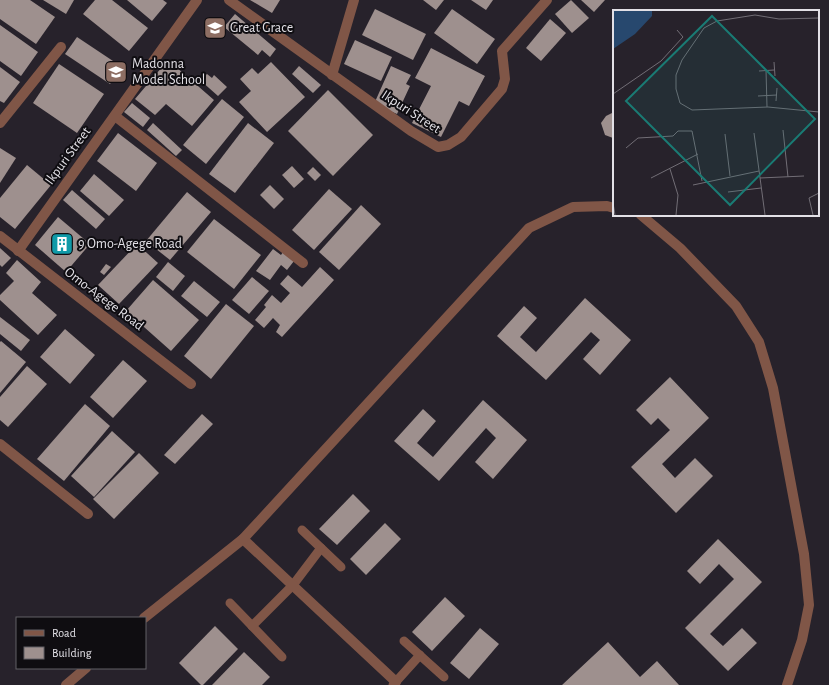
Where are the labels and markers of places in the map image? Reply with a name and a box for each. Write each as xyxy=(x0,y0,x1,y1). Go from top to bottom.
school or university icon: Great Grace xyxy=(202,15,228,41)
place label: Great Grace xyxy=(230,21,293,35)
place label: Madonna Model School xyxy=(132,57,205,87)
school or university icon: Madonna Model School xyxy=(103,59,129,85)
building icon: 9 Omo-Agege Road xyxy=(49,231,75,257)
place label: 9 Omo-Agege Road xyxy=(78,237,182,251)

